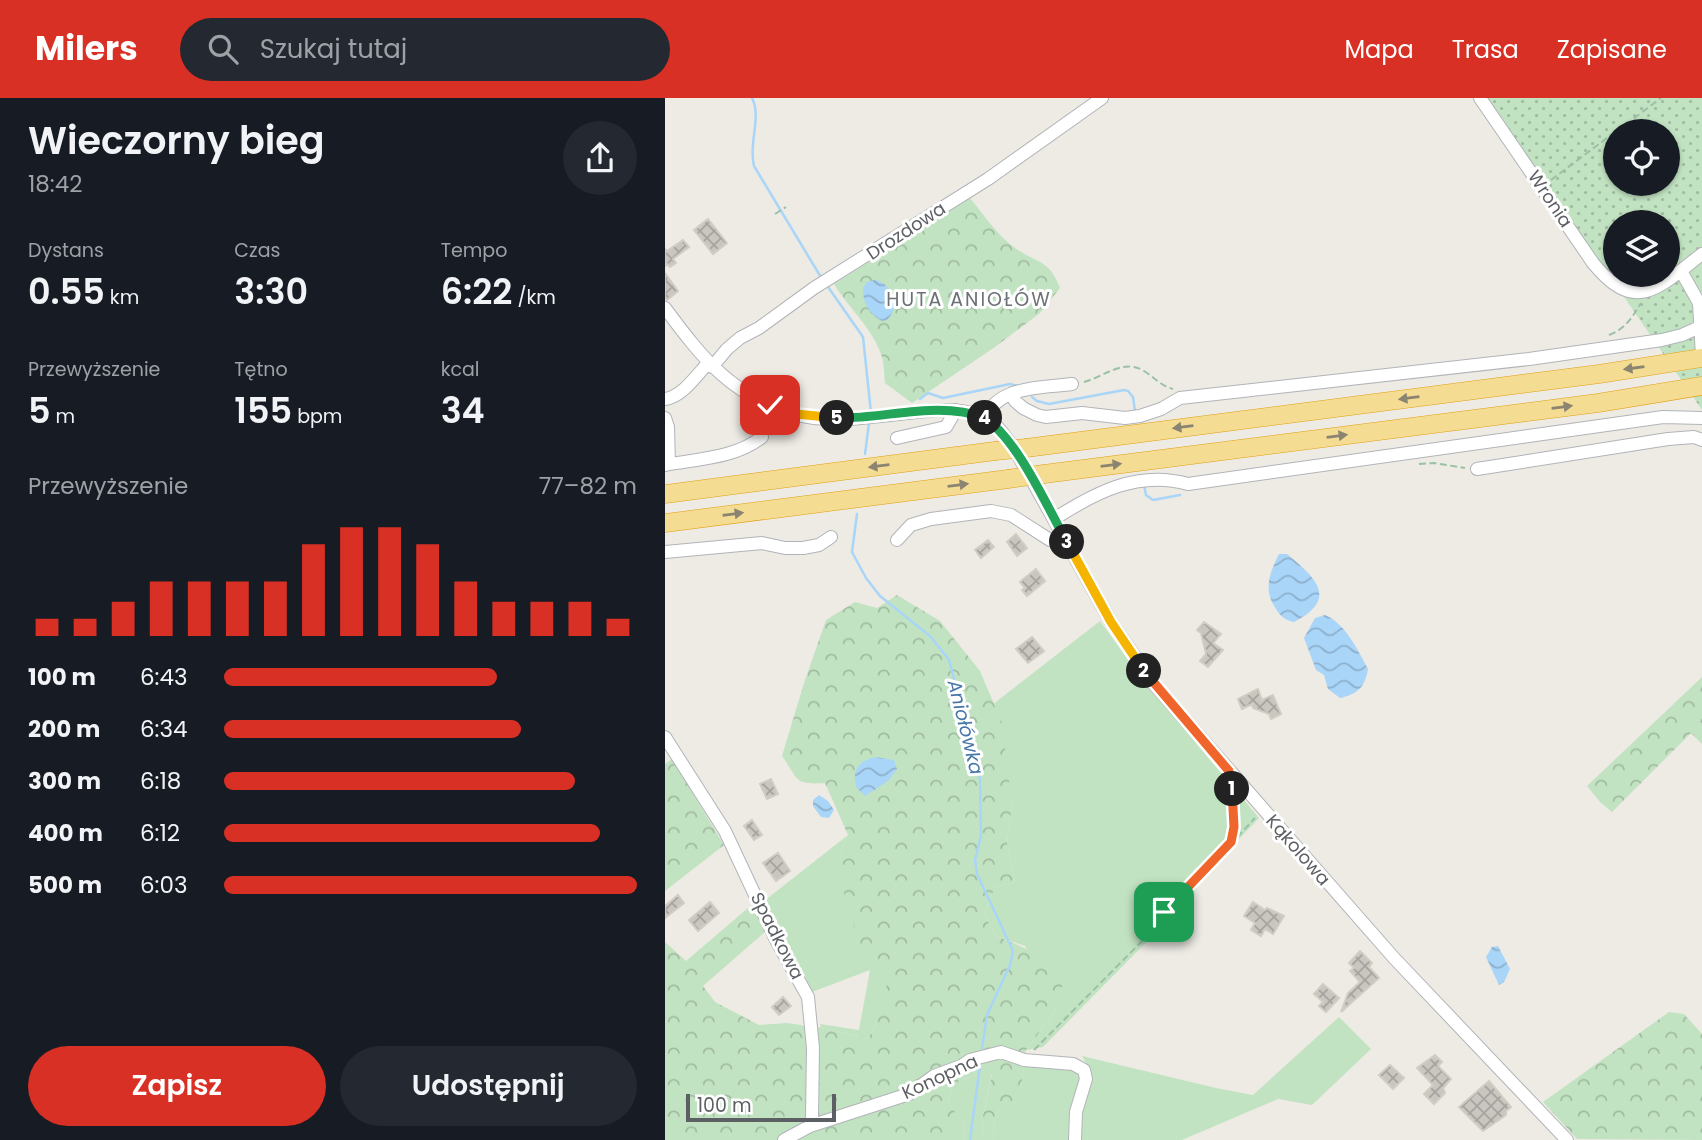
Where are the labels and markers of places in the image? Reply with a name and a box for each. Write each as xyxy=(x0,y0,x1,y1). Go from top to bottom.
pin xyxy=(740,375,800,435)
pin: 5 xyxy=(819,400,855,436)
pin: 4 xyxy=(967,400,1003,436)
pin: 3 xyxy=(1049,524,1085,560)
pin: 2 xyxy=(1127,654,1161,688)
pin: 1 xyxy=(1215,772,1249,806)
pin xyxy=(1134,882,1194,942)

